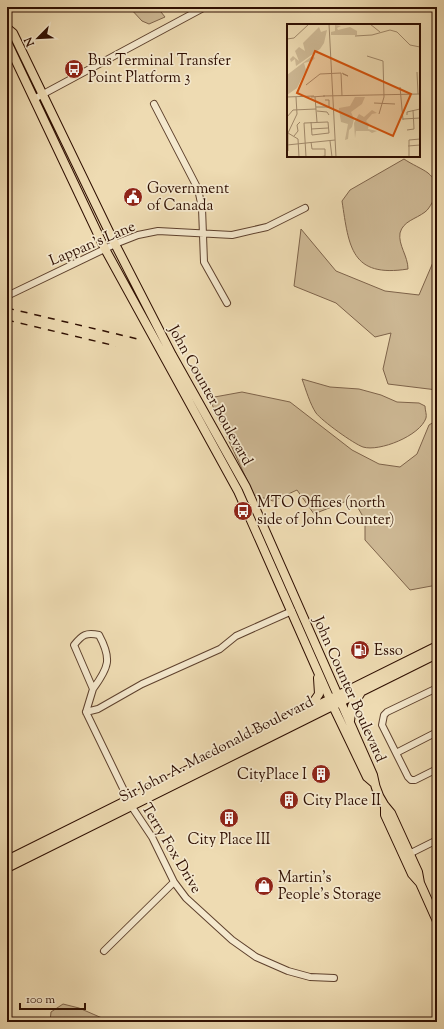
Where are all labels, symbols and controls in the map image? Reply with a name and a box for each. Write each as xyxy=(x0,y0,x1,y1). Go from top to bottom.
north arrow xyxy=(18,18,58,58)
inset map xyxy=(287,24,420,157)
text: N xyxy=(21,34,39,50)
place label: Bus Terminal Transfer Point Platform 3 xyxy=(88,51,231,89)
bus stop icon: Bus Terminal Transfer Point Platform 3 xyxy=(63,58,85,80)
place label: Government of Canada xyxy=(147,179,229,217)
public building icon: Government of Canada xyxy=(122,186,144,208)
street label: Lappan's Lane xyxy=(46,217,139,272)
street label: John Counter Boulevard xyxy=(162,321,257,470)
place label: MTO Offices (north side of John Counter) xyxy=(257,493,395,531)
bus stop icon: MTO Offices (north side of John Counter) xyxy=(232,500,254,522)
street label: John Counter Boulevard xyxy=(307,613,390,766)
fuel station icon: Esso xyxy=(349,639,371,661)
place label: Esso xyxy=(374,641,403,662)
street label: Sir John A. Macdonald Boulevard xyxy=(116,692,318,809)
building icon: CityPlace I xyxy=(310,763,332,785)
place label: CityPlace I xyxy=(237,765,307,786)
building icon: City Place II xyxy=(278,789,300,811)
place label: City Place II xyxy=(303,791,381,812)
street label: Terry Fox Drive xyxy=(136,800,206,898)
building icon: City Place III xyxy=(218,807,240,829)
place label: City Place III xyxy=(188,830,271,851)
place label: Martin's People's Storage xyxy=(278,868,381,906)
shop icon: Martin's People's Storage xyxy=(253,875,275,897)
scale bar xyxy=(20,985,85,1011)
text: 100 m xyxy=(26,991,55,1009)

